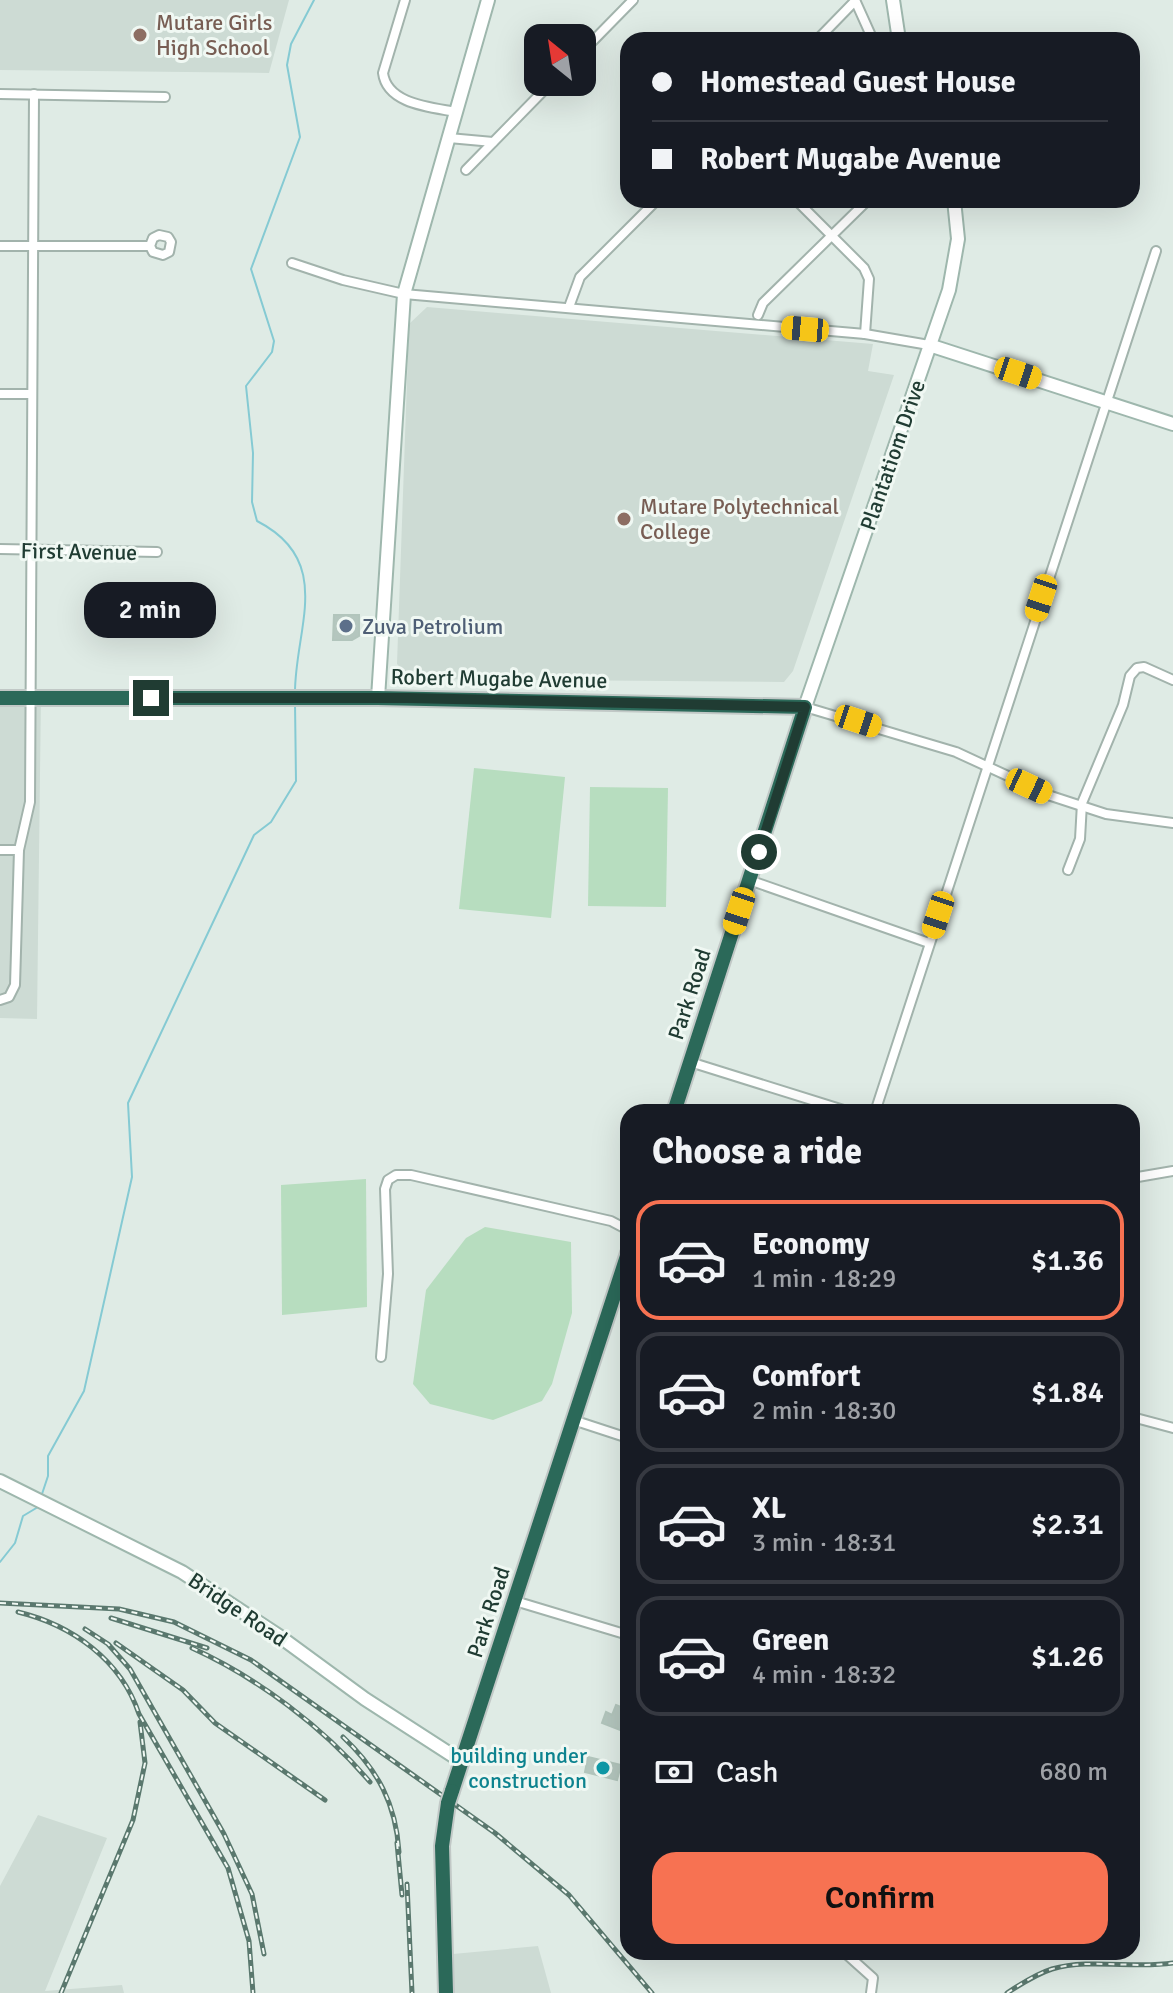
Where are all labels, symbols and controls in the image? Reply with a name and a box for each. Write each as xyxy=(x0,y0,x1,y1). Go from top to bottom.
place label: Mutare Girls High School xyxy=(156,9,272,61)
north arrow xyxy=(524,24,596,96)
map controls xyxy=(524,24,596,96)
marker: Mutare Girls High School xyxy=(131,26,149,44)
text: Homestead Guest House xyxy=(700,64,1016,101)
text: Robert Mugabe Avenue xyxy=(700,141,1001,178)
car xyxy=(780,315,830,343)
car xyxy=(991,354,1045,392)
street label: Plantatiom Drive xyxy=(854,376,931,534)
place label: Mutare Polytechnical College xyxy=(640,493,839,545)
marker: Mutare Polytechnical College xyxy=(615,510,633,528)
street label: First Avenue xyxy=(21,537,137,566)
car xyxy=(1022,571,1060,625)
callout: 2 min xyxy=(85,582,217,638)
text: 2 min xyxy=(119,594,181,626)
place label: Zuva Petrolium xyxy=(362,613,503,640)
marker: Zuva Petrolium xyxy=(337,617,355,635)
street label: Robert Mugabe Avenue xyxy=(390,663,608,694)
route end xyxy=(133,680,169,716)
car xyxy=(831,702,885,740)
car xyxy=(1002,765,1056,807)
route start xyxy=(741,834,777,870)
car xyxy=(720,884,758,938)
car xyxy=(919,888,957,942)
street label: Park Road xyxy=(662,945,717,1043)
text: Choose a ride xyxy=(652,1129,862,1174)
icon: car xyxy=(656,1224,728,1296)
text: Economy xyxy=(752,1226,869,1263)
text: $1.36 xyxy=(1031,1242,1104,1279)
text: 1 min · 18:29 xyxy=(752,1263,896,1295)
icon: car xyxy=(656,1356,728,1428)
text: Comfort xyxy=(752,1358,861,1395)
text: $1.84 xyxy=(1031,1374,1104,1411)
text: 2 min · 18:30 xyxy=(752,1395,896,1427)
icon: car xyxy=(656,1488,728,1560)
text: XL xyxy=(752,1490,786,1527)
text: $2.31 xyxy=(1031,1506,1104,1543)
text: 3 min · 18:31 xyxy=(752,1527,896,1559)
street label: Park Road xyxy=(461,1563,516,1661)
street label: Bridge Road xyxy=(183,1566,292,1652)
icon: car xyxy=(656,1620,728,1692)
text: Green xyxy=(752,1622,829,1659)
text: $1.26 xyxy=(1031,1638,1104,1675)
text: 4 min · 18:32 xyxy=(752,1659,896,1691)
place label: building under construction xyxy=(450,1742,587,1794)
icon: cash xyxy=(652,1750,696,1794)
text: Cash xyxy=(716,1754,779,1791)
text: 680 m xyxy=(1039,1756,1108,1788)
marker: building under construction xyxy=(594,1759,612,1777)
button: Confirm xyxy=(652,1852,1108,1944)

